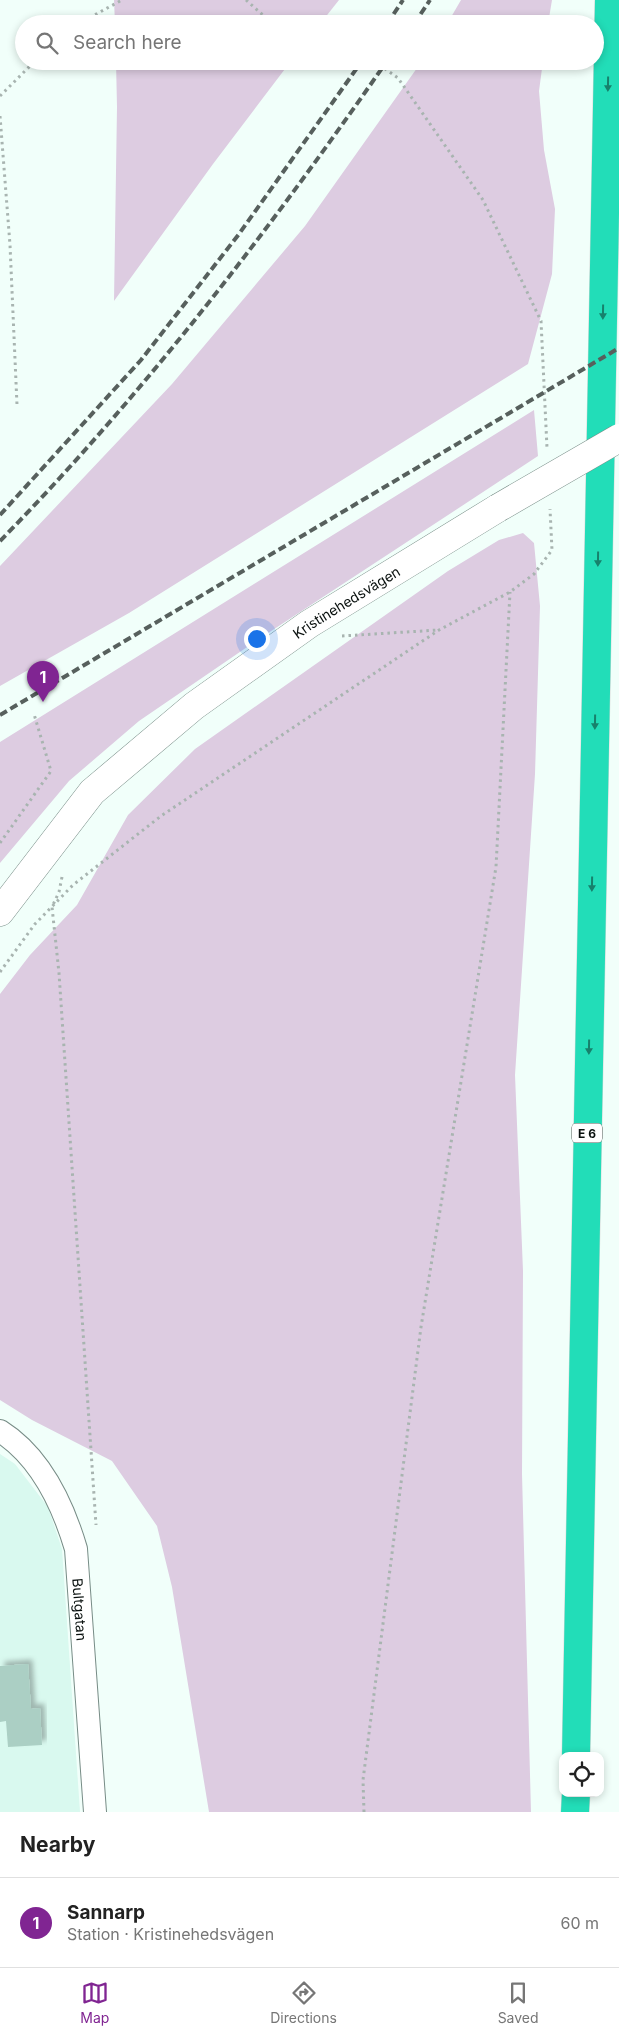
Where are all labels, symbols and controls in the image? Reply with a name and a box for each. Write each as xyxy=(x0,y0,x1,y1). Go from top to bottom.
search box xyxy=(15,15,604,70)
icon: search xyxy=(33,29,61,57)
text: Search here xyxy=(73,31,182,54)
one-way arrow xyxy=(603,76,611,92)
one-way arrow xyxy=(599,304,607,320)
one-way arrow xyxy=(594,552,602,568)
street label: Kristinehedsvägen xyxy=(289,562,403,642)
your location xyxy=(244,626,270,652)
pin: 1 xyxy=(27,661,59,702)
one-way arrow xyxy=(591,714,599,730)
one-way arrow xyxy=(588,877,596,893)
one-way arrow xyxy=(585,1039,593,1055)
road number: E 6 xyxy=(572,1124,602,1142)
street label: Bultgatan xyxy=(70,1578,91,1641)
map controls xyxy=(559,1752,604,1797)
button: locate xyxy=(559,1752,604,1797)
text: Nearby xyxy=(20,1832,95,1857)
text: Sannarp xyxy=(67,1901,145,1924)
text: 1 xyxy=(33,1913,39,1933)
text: 60 m xyxy=(560,1913,599,1933)
text: Station · Kristinehedsvägen xyxy=(67,1924,274,1944)
tab: Map xyxy=(80,1979,109,2026)
tab: Directions xyxy=(270,1979,337,2026)
tab: Saved xyxy=(498,1979,539,2026)

